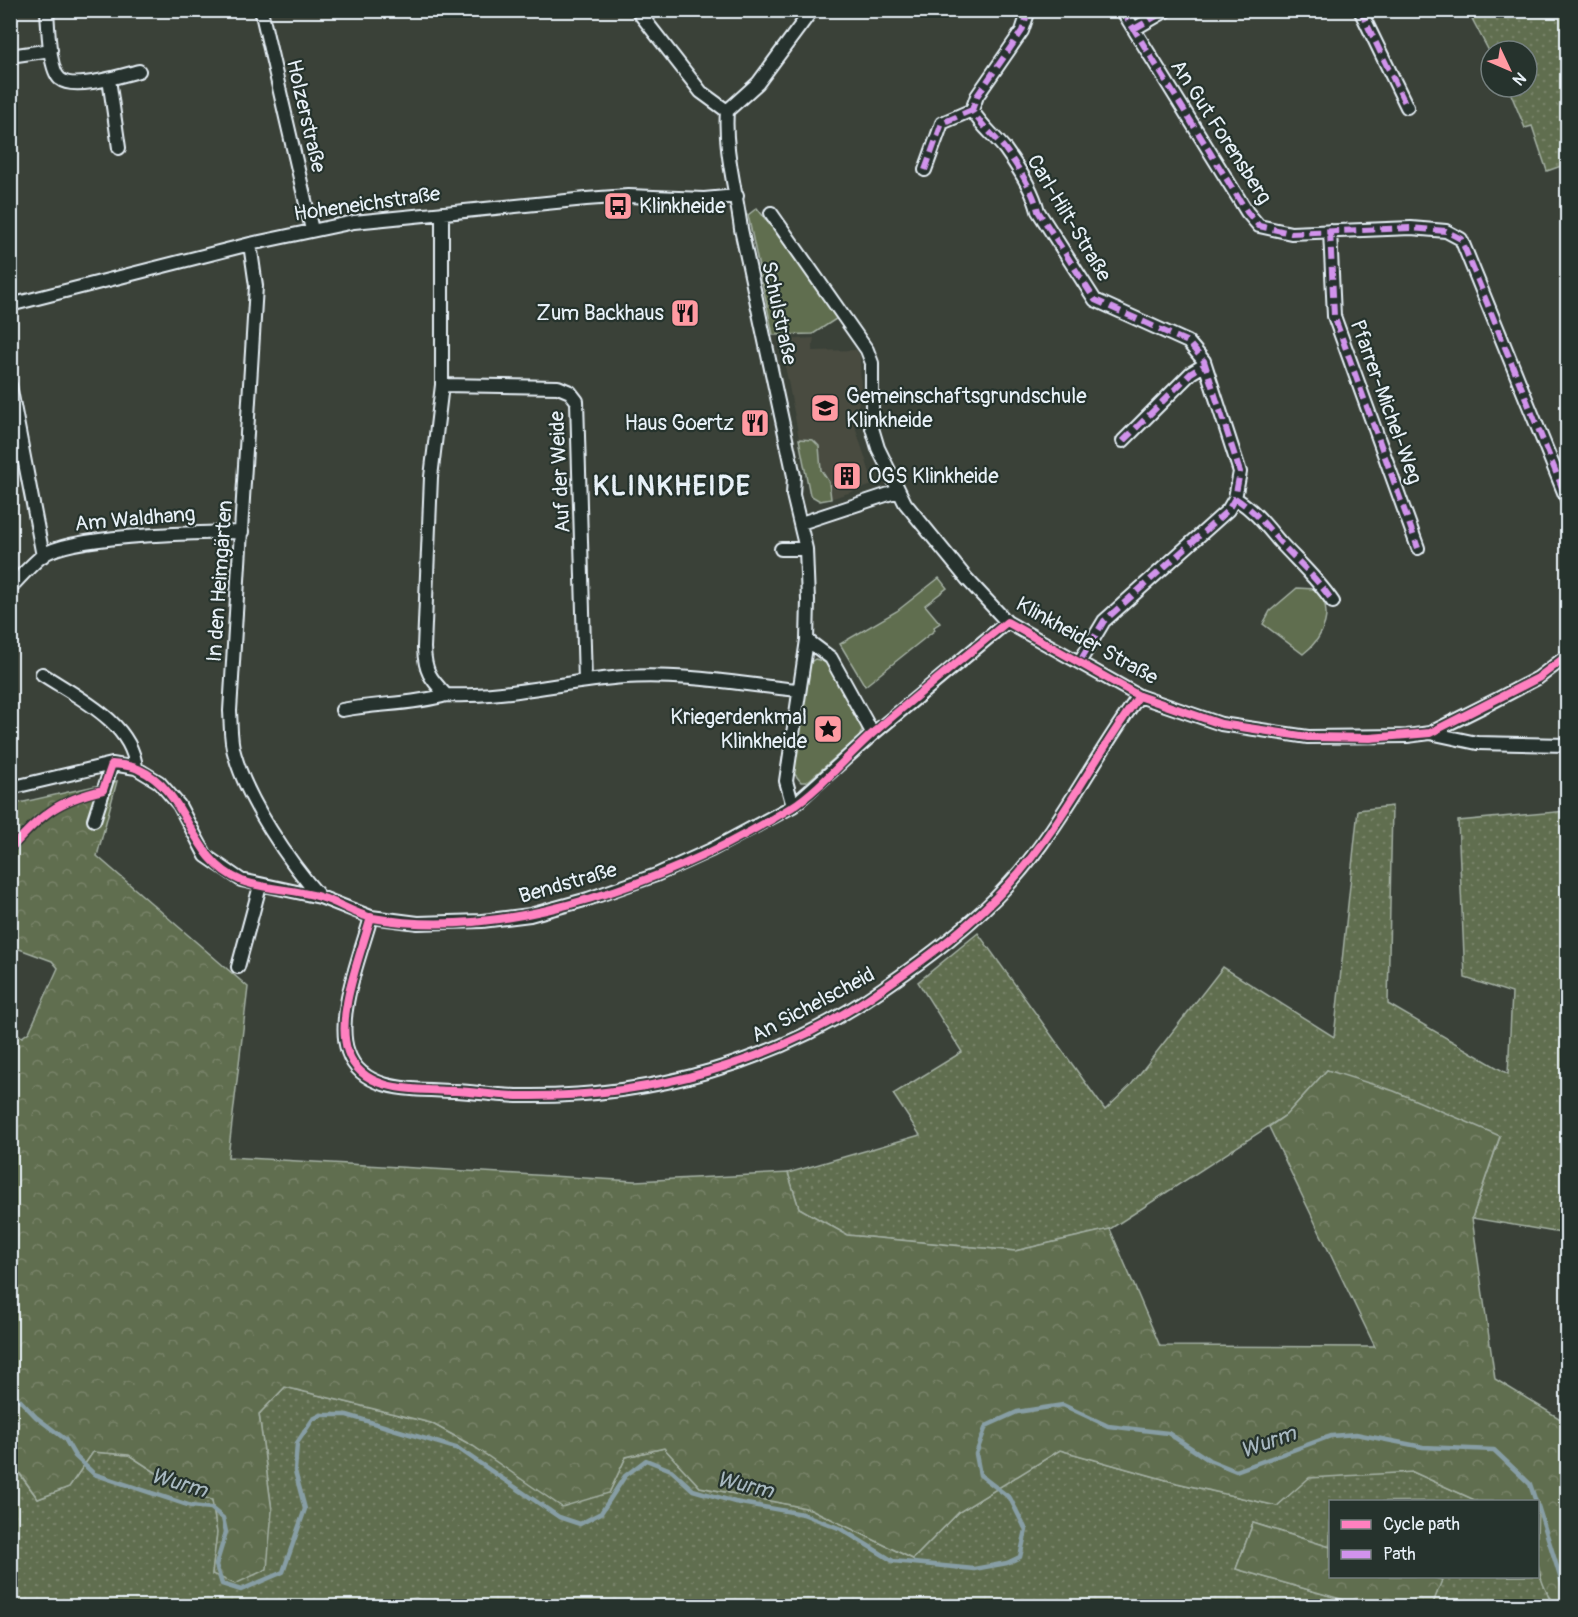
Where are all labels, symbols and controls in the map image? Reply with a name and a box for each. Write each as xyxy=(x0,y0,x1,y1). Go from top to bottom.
north arrow xyxy=(1479,39,1539,99)
street label: An Gut Forensberg xyxy=(1164,55,1278,209)
street label: Holzerstraße xyxy=(280,57,332,176)
text: N xyxy=(1508,68,1530,90)
street label: Carl-Hilt-Straße xyxy=(1021,150,1118,287)
street label: Hoheneichstraße xyxy=(292,180,443,228)
bus stop icon: Klinkheide xyxy=(602,190,634,222)
place label: Klinkheide xyxy=(639,193,726,220)
street label: Schulstraße xyxy=(755,259,803,368)
restaurant icon: Zum Backhaus xyxy=(669,297,701,329)
place label: Zum Backhaus xyxy=(536,300,665,327)
street label: Pfarrer-Michel-Weg xyxy=(1344,316,1428,488)
place label: Gemeinschaftsgrundschule Klinkheide xyxy=(846,383,1087,434)
school or university icon: Gemeinschaftsgrundschule Klinkheide xyxy=(809,392,841,424)
restaurant icon: Haus Goertz xyxy=(739,407,771,439)
street label: Auf der Weide xyxy=(543,410,577,534)
place label: Haus Goertz xyxy=(624,410,734,437)
building icon: OGS Klinkheide xyxy=(831,460,863,492)
place label: OGS Klinkheide xyxy=(868,463,999,490)
district label: KLINKHEIDE xyxy=(593,470,751,503)
street label: In den Heimgärten xyxy=(201,499,239,663)
street label: Am Waldhang xyxy=(74,500,196,538)
street label: Klinkheider Straße xyxy=(1011,591,1163,692)
place label: Kriegerdenkmal Klinkheide xyxy=(670,704,808,755)
place icon: Kriegerdenkmal Klinkheide xyxy=(812,713,844,745)
street label: Bendstraße xyxy=(516,856,621,910)
street label: An Sichelscheid xyxy=(747,961,879,1049)
water label: Wurm xyxy=(1236,1419,1301,1465)
water label: Wurm xyxy=(148,1462,212,1505)
water label: Wurm xyxy=(714,1465,777,1505)
legend xyxy=(1329,1500,1539,1578)
text: Cycle path xyxy=(1383,1513,1460,1536)
text: Path xyxy=(1383,1543,1416,1566)

